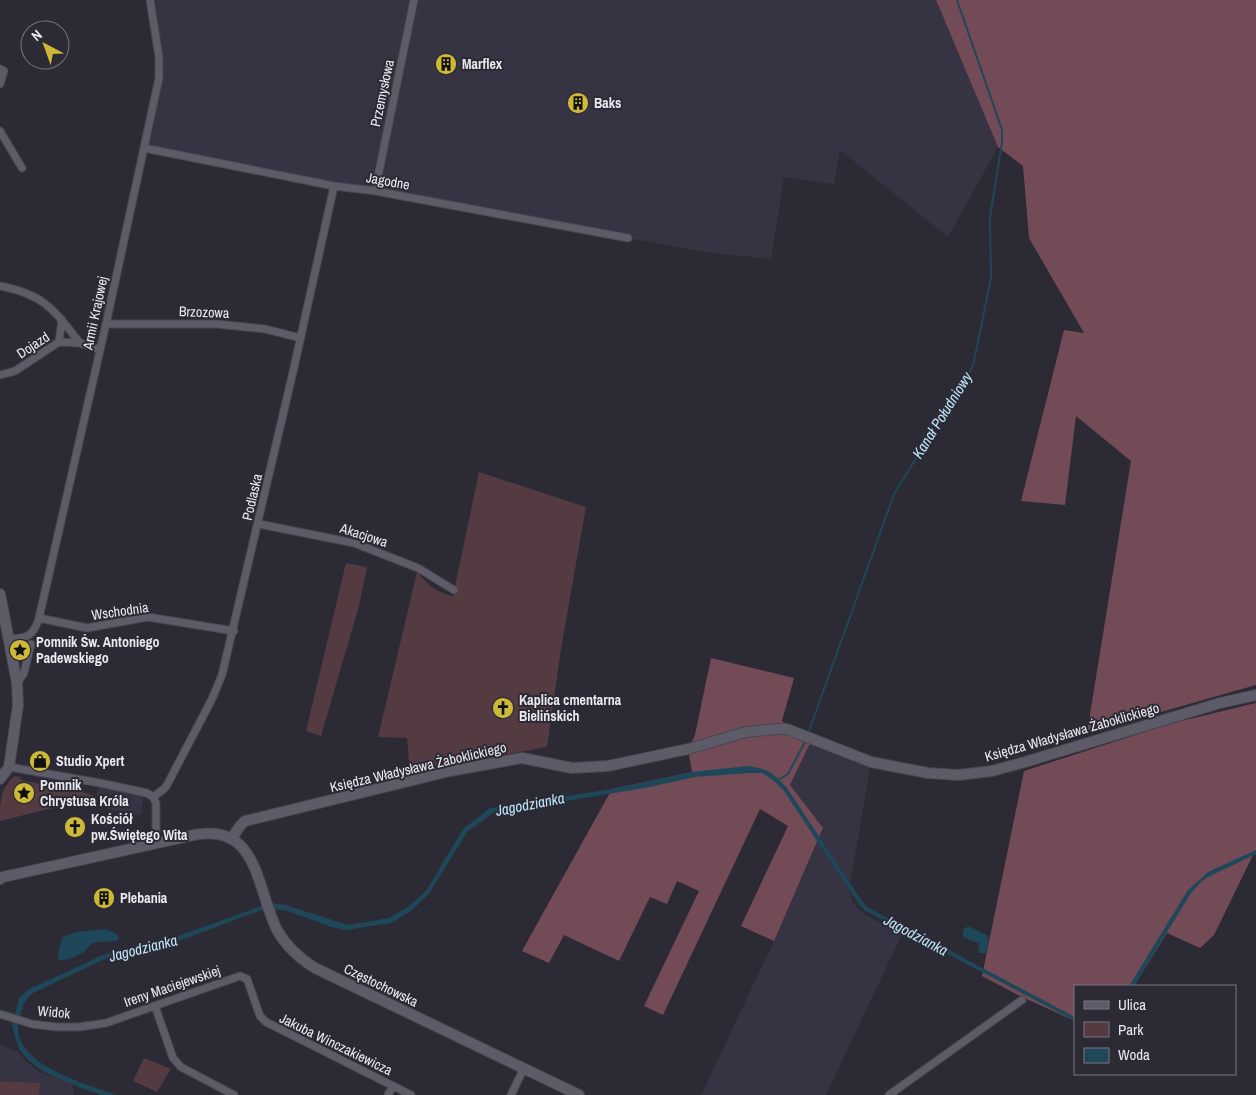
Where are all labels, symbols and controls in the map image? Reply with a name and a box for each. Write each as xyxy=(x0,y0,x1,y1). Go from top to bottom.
north arrow xyxy=(20,20,70,70)
text: N xyxy=(27,26,46,45)
building icon: Marflex xyxy=(434,52,458,76)
place label: Marflex xyxy=(462,55,503,73)
street label: Przemysłowa xyxy=(366,57,398,128)
building icon: Baks xyxy=(566,91,590,115)
place label: Baks xyxy=(594,94,621,112)
street label: Jagodne xyxy=(365,168,411,194)
street label: Armii Krajowej xyxy=(78,275,112,352)
street label: Brzozowa xyxy=(178,302,230,322)
street label: Dojazd xyxy=(13,328,53,362)
water label: Kanał Południowy xyxy=(907,367,977,462)
street label: Podlaska xyxy=(238,471,266,522)
street label: Akacjowa xyxy=(337,519,391,551)
street label: Wschodnia xyxy=(90,598,150,624)
place label: Pomnik Św. Antoniego Padewskiego xyxy=(36,633,160,667)
place icon: Pomnik Św. Antoniego Padewskiego xyxy=(8,638,32,662)
place label: Kaplica cmentarna Bielińskich xyxy=(519,691,622,725)
church icon: Kaplica cmentarna Bielińskich xyxy=(491,696,515,720)
street label: Księdza Władysława Żaboklickiego xyxy=(983,698,1161,766)
street label: Księdza Władysława Żaboklickiego xyxy=(328,738,508,796)
shop icon: Studio Xpert xyxy=(28,749,52,773)
place label: Studio Xpert xyxy=(56,752,124,770)
place label: Pomnik Chrystusa Króla xyxy=(40,776,129,810)
place icon: Pomnik Chrystusa Króla xyxy=(12,781,36,805)
water label: Jagodzianka xyxy=(493,787,566,821)
place label: Kościół pw.Świętego Wita xyxy=(91,810,188,844)
church icon: Kościół pw.Świętego Wita xyxy=(63,815,87,839)
building icon: Plebania xyxy=(92,886,116,910)
place label: Plebania xyxy=(120,889,168,907)
water label: Jagodzianka xyxy=(879,909,952,961)
water label: Jagodzianka xyxy=(106,929,180,967)
street label: Częstochowska xyxy=(341,959,422,1011)
street label: Ireny Maciejewskiej xyxy=(121,961,223,1011)
legend xyxy=(1074,985,1236,1075)
text: Ulica xyxy=(1118,994,1146,1015)
street label: Widok xyxy=(37,1002,71,1022)
street label: Jakuba Winczakiewicza xyxy=(277,1009,396,1079)
text: Park xyxy=(1118,1019,1144,1040)
text: Woda xyxy=(1118,1044,1150,1065)

